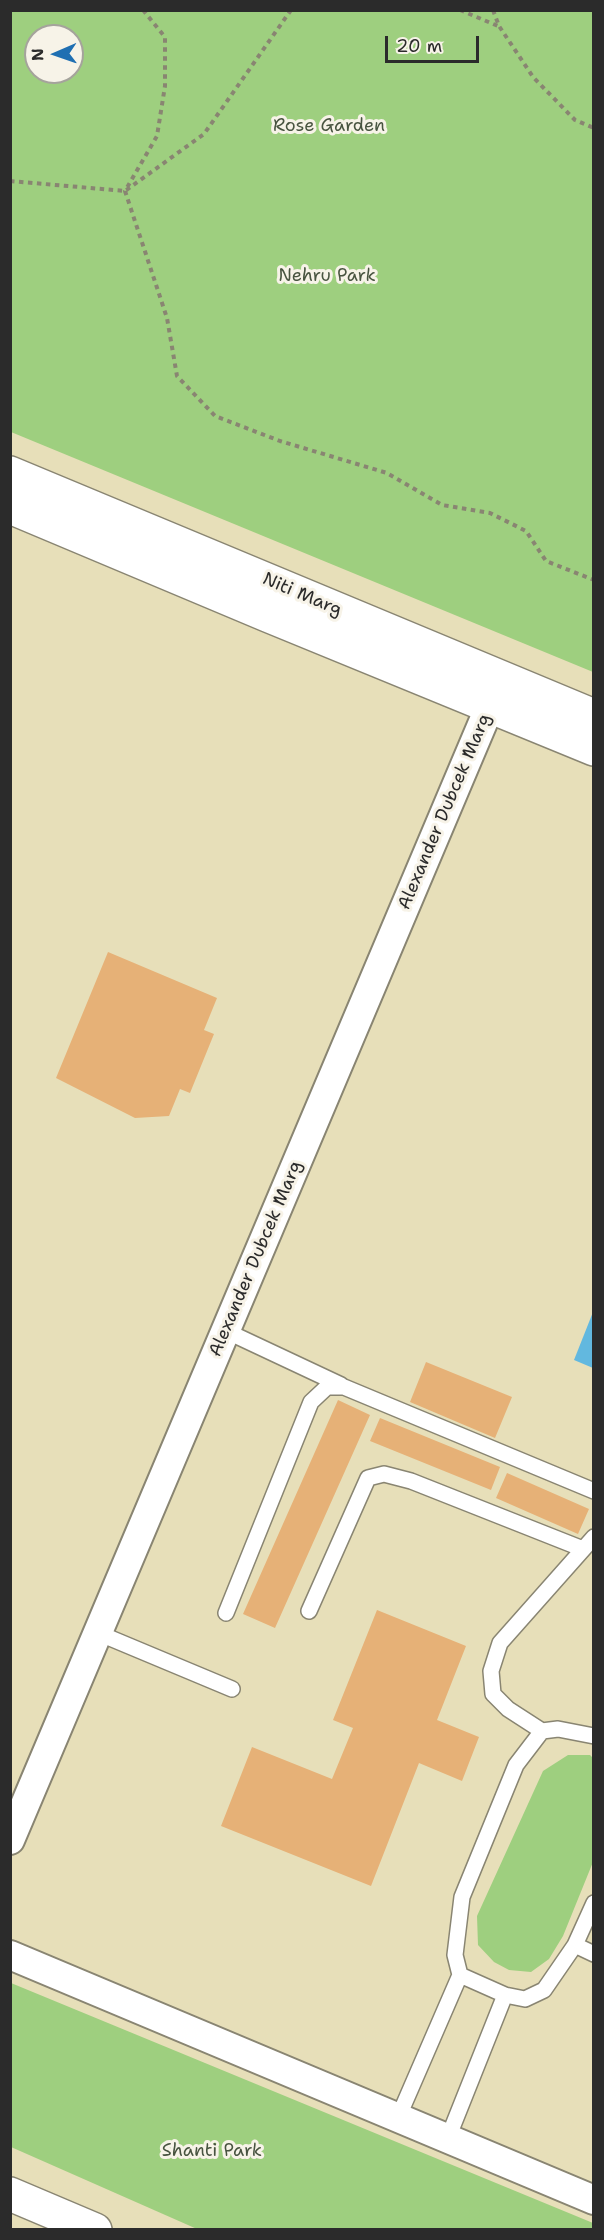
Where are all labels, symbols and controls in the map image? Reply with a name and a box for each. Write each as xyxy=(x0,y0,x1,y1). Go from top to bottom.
north arrow xyxy=(24,24,84,84)
scale bar xyxy=(388,24,482,62)
text: 20 m xyxy=(396,34,442,58)
text: N xyxy=(27,48,48,61)
park label: Rose Garden xyxy=(273,115,385,137)
park label: Nehru Park xyxy=(278,265,376,287)
street label: Niti Marg xyxy=(259,569,345,621)
street label: Alexander Dubcek Marg xyxy=(394,711,496,913)
street label: Alexander Dubcek Marg xyxy=(205,1158,307,1360)
park label: Shanti Park xyxy=(162,2140,262,2162)

